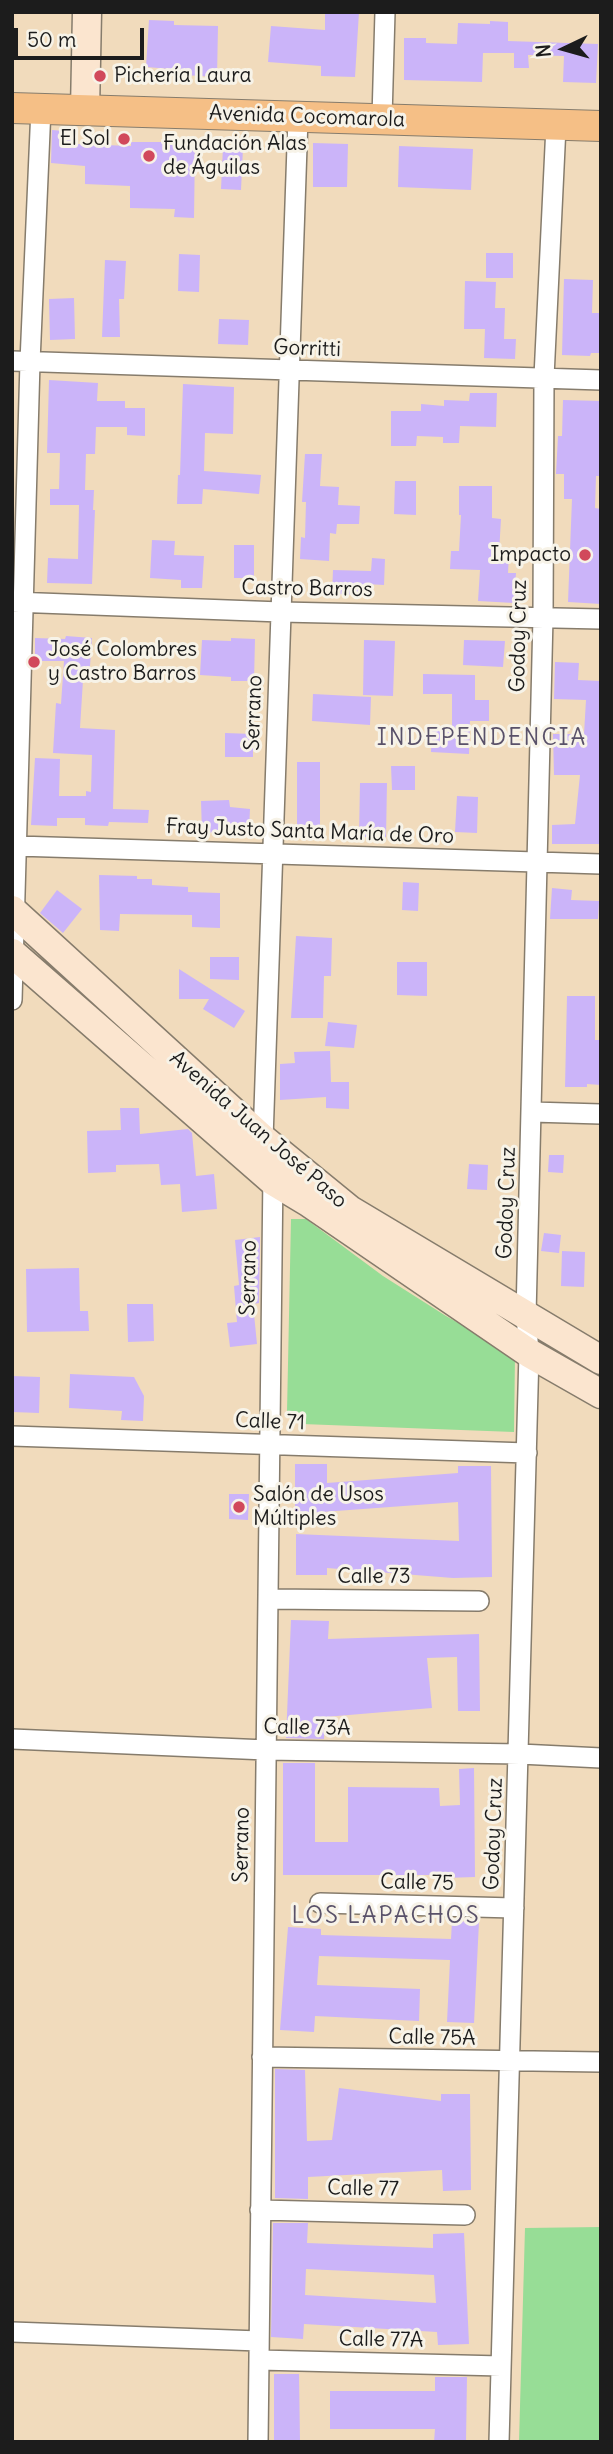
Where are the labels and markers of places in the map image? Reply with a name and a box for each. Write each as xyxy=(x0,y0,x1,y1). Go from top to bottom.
place label: Pichería Laura xyxy=(114,63,251,89)
marker: Pichería Laura xyxy=(92,68,108,84)
place label: El Sol xyxy=(60,126,110,152)
marker: El Sol xyxy=(116,131,132,147)
place label: Fundación Alas de Águilas xyxy=(163,131,307,181)
marker: Fundación Alas de Águilas xyxy=(141,148,157,164)
place label: Impacto xyxy=(490,542,571,568)
marker: Impacto xyxy=(577,547,593,563)
place label: José Colombres y Castro Barros xyxy=(48,637,197,687)
marker: José Colombres y Castro Barros xyxy=(26,654,42,670)
place label: Salón de Usos Múltiples xyxy=(253,1482,384,1532)
marker: Salón de Usos Múltiples xyxy=(231,1499,247,1515)

